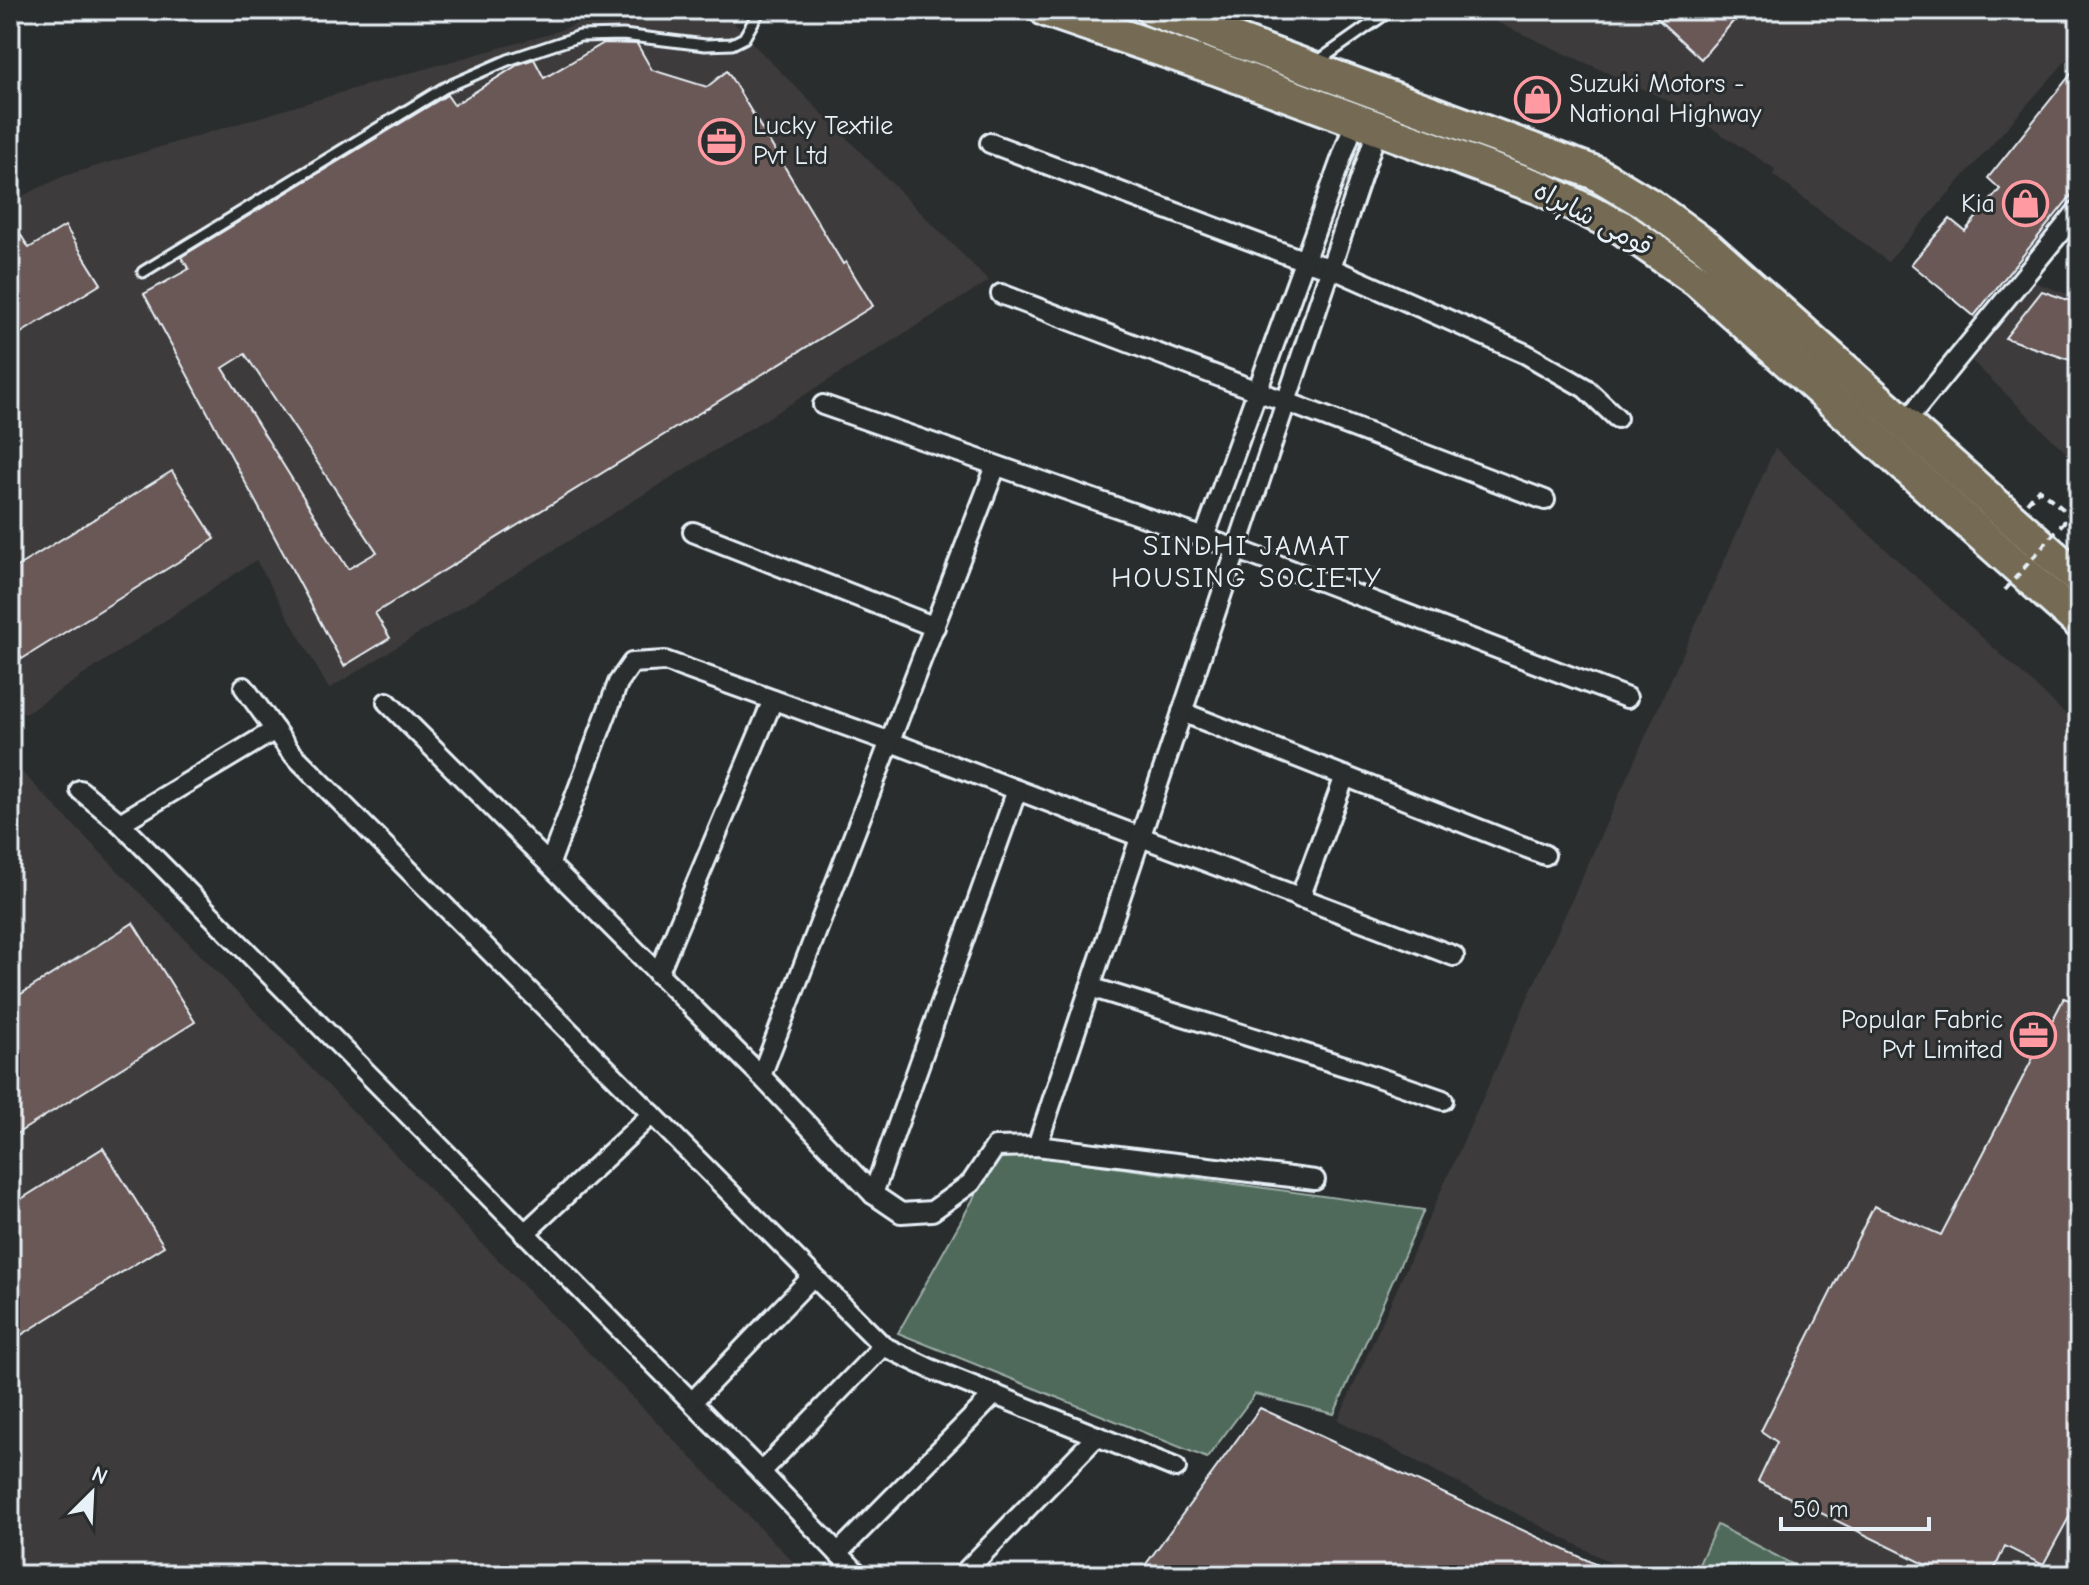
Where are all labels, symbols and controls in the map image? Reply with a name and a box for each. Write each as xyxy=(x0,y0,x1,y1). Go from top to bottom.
place label: Suzuki Motors - National Highway xyxy=(1569,69,1762,129)
shop icon: Suzuki Motors - National Highway xyxy=(1514,75,1562,123)
place label: Lucky Textile Pvt Ltd xyxy=(753,111,893,171)
office icon: Lucky Textile Pvt Ltd xyxy=(698,117,746,165)
street label: قومی شاہراہ xyxy=(1527,175,1657,266)
shop icon: Kia xyxy=(2002,180,2050,228)
place label: Kia xyxy=(1961,189,1995,219)
district label: SINDHI JAMAT HOUSING SOCIETY xyxy=(1111,530,1383,594)
place label: Popular Fabric Pvt Limited xyxy=(1841,1005,2003,1065)
office icon: Popular Fabric Pvt Limited xyxy=(2010,1011,2058,1059)
north arrow xyxy=(52,1453,132,1533)
text: N xyxy=(88,1461,112,1490)
scale bar xyxy=(1781,1481,1929,1531)
text: 50 m xyxy=(1793,1495,1849,1523)

